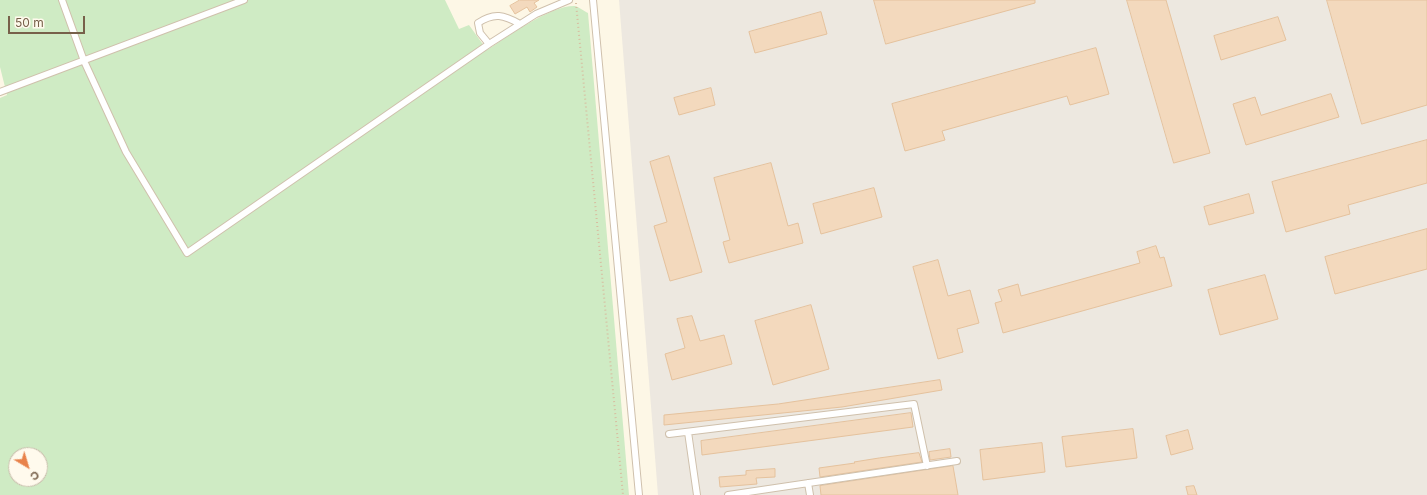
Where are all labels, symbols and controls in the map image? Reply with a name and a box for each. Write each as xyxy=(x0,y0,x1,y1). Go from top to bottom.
scale bar xyxy=(10,8,87,34)
text: 50 m xyxy=(15,15,44,30)
north arrow xyxy=(8,447,48,487)
text: С xyxy=(27,468,42,484)

